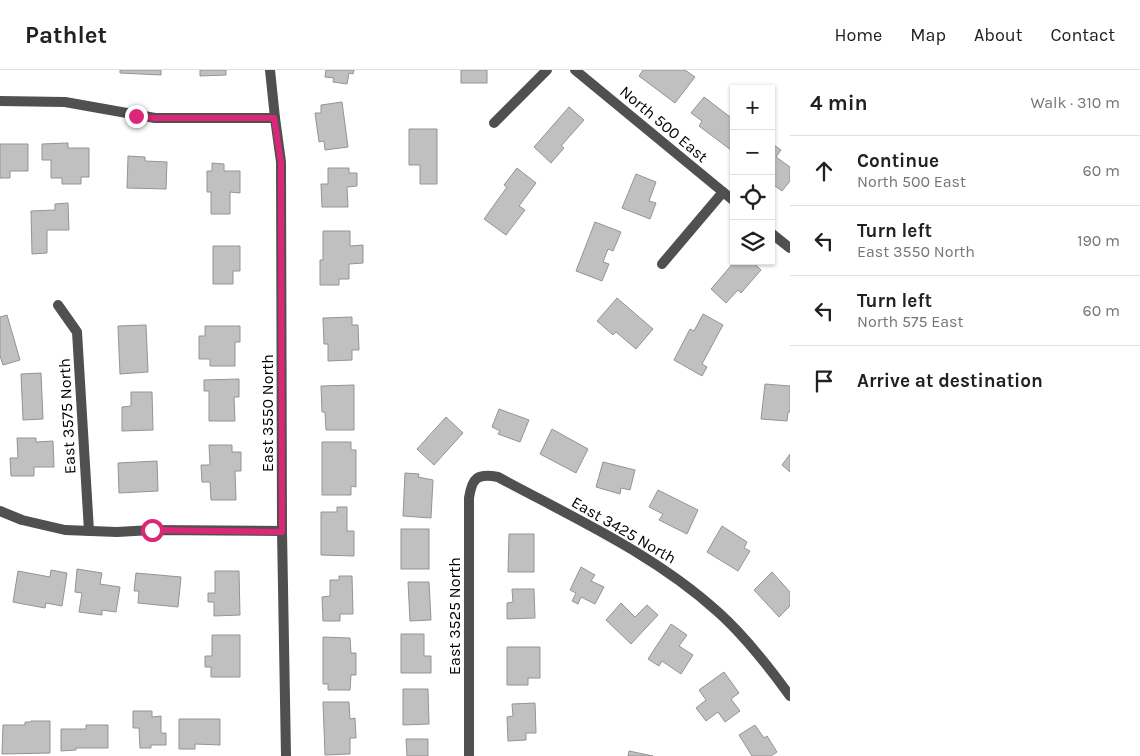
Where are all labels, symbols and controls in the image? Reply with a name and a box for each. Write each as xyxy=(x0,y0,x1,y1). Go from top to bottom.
text: Pathlet xyxy=(25,21,107,49)
text: Home xyxy=(834,24,882,46)
text: Map xyxy=(910,24,946,46)
text: About xyxy=(974,24,1023,46)
text: Contact xyxy=(1051,24,1115,46)
street label: North 500 East xyxy=(616,82,712,166)
map controls xyxy=(730,85,775,265)
button: + xyxy=(730,85,775,130)
text: 4 min xyxy=(810,91,868,115)
text: Walk · 310 m xyxy=(1030,93,1120,112)
route end xyxy=(125,105,148,128)
button: − xyxy=(730,130,775,175)
text: Continue xyxy=(857,150,939,172)
icon: ahead xyxy=(810,157,838,185)
text: 60 m xyxy=(1083,161,1120,180)
text: North 500 East xyxy=(857,172,966,191)
button: locate xyxy=(730,175,775,220)
button: layers xyxy=(730,220,775,265)
text: Turn left xyxy=(857,220,932,242)
icon: left xyxy=(810,227,838,255)
text: 190 m xyxy=(1077,231,1120,250)
text: East 3550 North xyxy=(857,242,975,261)
text: Turn left xyxy=(857,290,932,312)
icon: left xyxy=(810,297,838,325)
text: 60 m xyxy=(1083,301,1120,320)
text: North 575 East xyxy=(857,312,964,331)
street label: East 3550 North xyxy=(258,354,277,472)
street label: East 3575 North xyxy=(54,358,80,474)
icon: arrive xyxy=(810,367,838,395)
text: Arrive at destination xyxy=(857,370,1043,392)
street label: East 3425 North xyxy=(568,492,680,568)
route start xyxy=(141,519,164,542)
street label: East 3525 North xyxy=(445,557,464,675)

